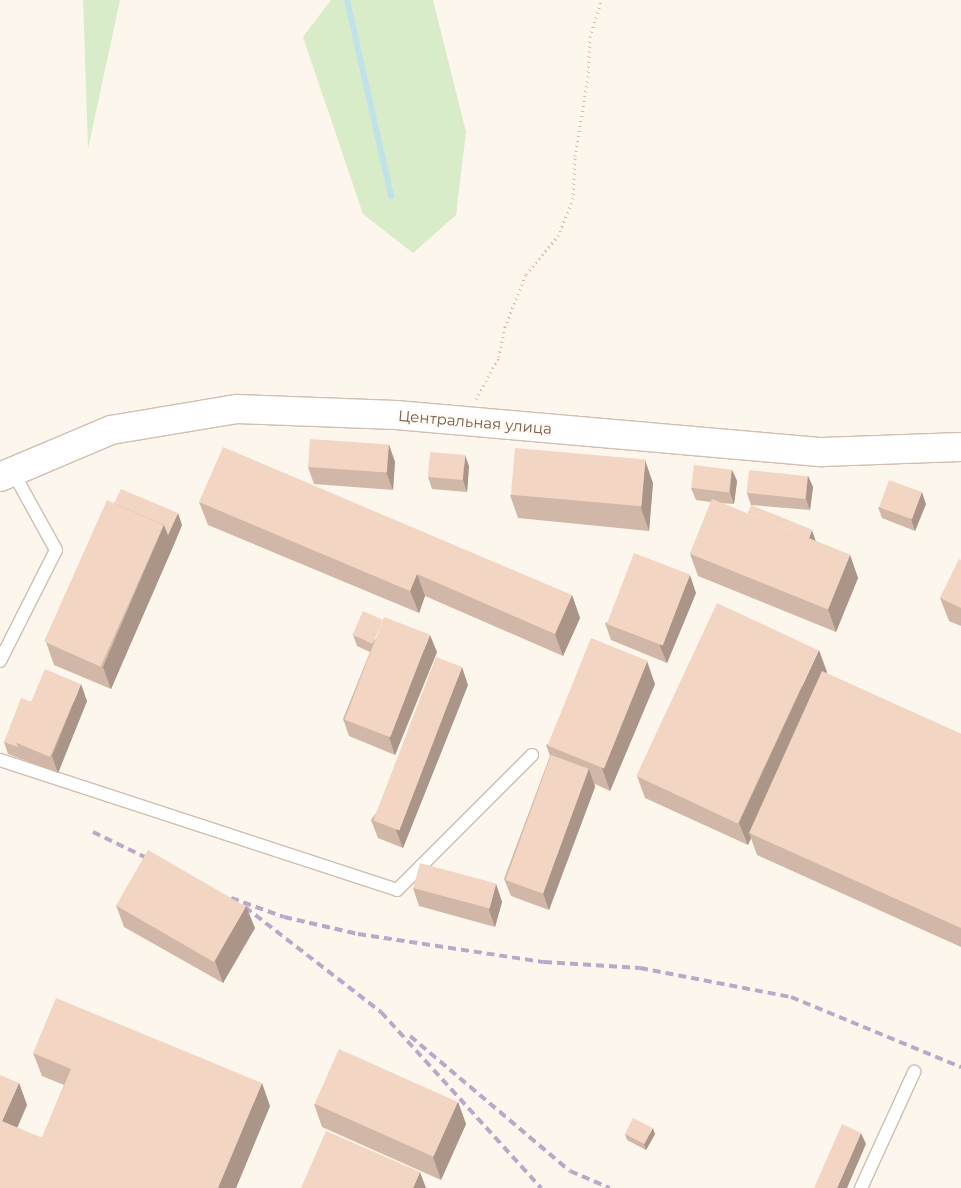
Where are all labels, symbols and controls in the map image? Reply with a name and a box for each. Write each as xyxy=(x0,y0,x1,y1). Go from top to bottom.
street label: Центральная улица xyxy=(397,406,553,438)

